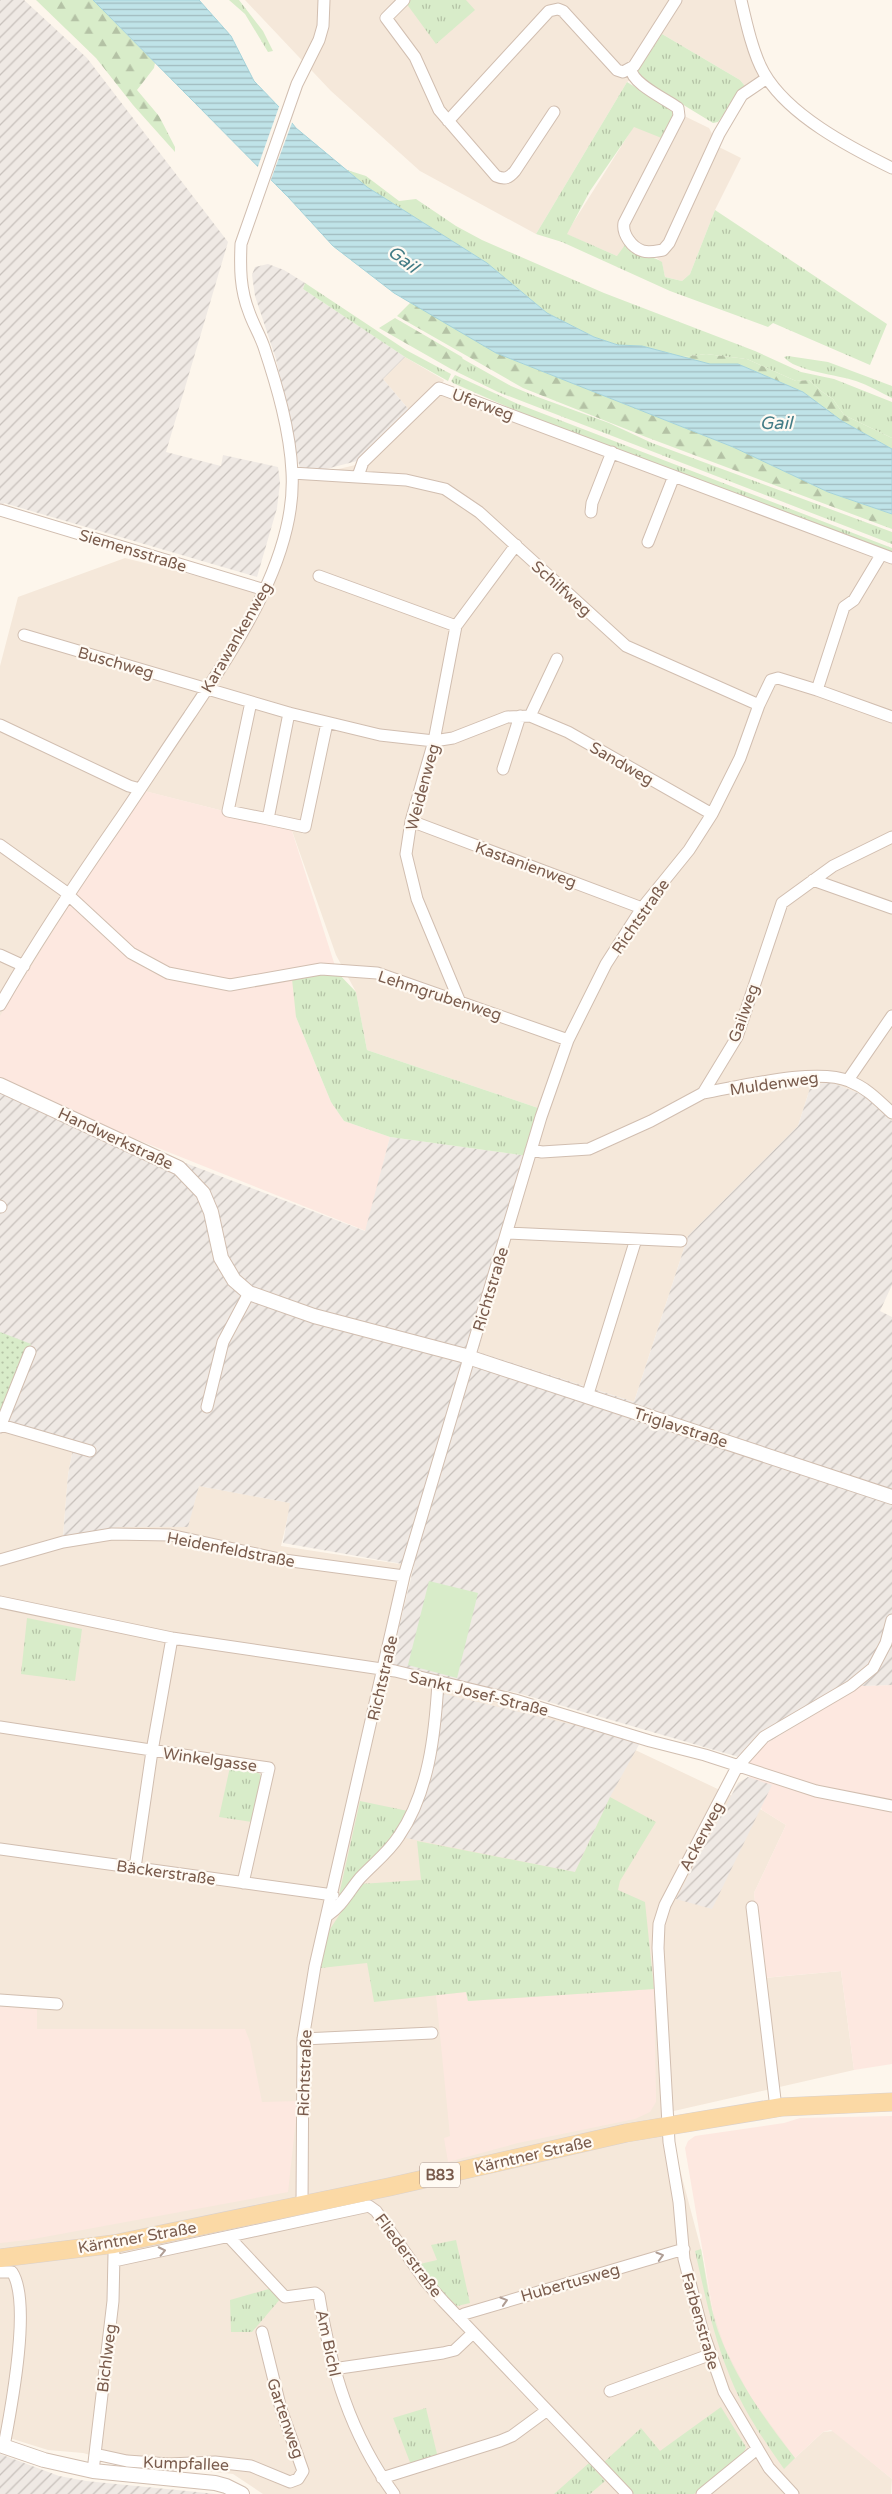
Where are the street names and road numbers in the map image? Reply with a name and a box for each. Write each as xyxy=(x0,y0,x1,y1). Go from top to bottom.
street label: Uferweg xyxy=(449,385,516,425)
street label: Siemensstraße xyxy=(76,525,189,577)
street label: Schilfweg xyxy=(527,557,595,621)
street label: Karawankenweg xyxy=(197,578,277,697)
street label: Buschweg xyxy=(75,643,156,683)
street label: Sandweg xyxy=(586,738,657,790)
street label: Weidenweg xyxy=(402,742,444,833)
street label: Kastanienweg xyxy=(472,837,579,893)
street label: Richtstraße xyxy=(608,875,674,958)
street label: Lehmgrubenweg xyxy=(375,966,504,1025)
street label: Gailweg xyxy=(724,981,764,1045)
street label: Muldenweg xyxy=(728,1068,820,1100)
street label: Handwerkstraße xyxy=(55,1103,176,1174)
street label: Richtstraße xyxy=(469,1245,513,1334)
street label: Triglavstraße xyxy=(631,1403,730,1453)
street label: Heidenfeldstraße xyxy=(165,1528,297,1572)
street label: Richtstraße xyxy=(363,1633,403,1723)
street label: Sankt Josef-Straße xyxy=(407,1667,550,1721)
street label: Winkelgasse xyxy=(161,1743,258,1776)
street label: Ackerweg xyxy=(675,1798,728,1875)
street label: Bäckerstraße xyxy=(115,1856,217,1890)
street label: Richtstraße xyxy=(293,2029,317,2117)
street label: Kärntner Straße xyxy=(472,2132,594,2178)
road number: B83 xyxy=(420,2162,460,2188)
street label: Fliederstraße xyxy=(370,2210,446,2301)
street label: Kärntner Straße xyxy=(76,2218,198,2258)
street label: Hubertusweg xyxy=(518,2259,622,2307)
street label: Farbenstraße xyxy=(677,2270,723,2372)
street label: Am Bichl xyxy=(311,2308,345,2378)
street label: Bichlweg xyxy=(93,2323,121,2394)
street label: Gartenweg xyxy=(262,2376,308,2461)
street label: Kumpfallee xyxy=(143,2453,229,2475)

